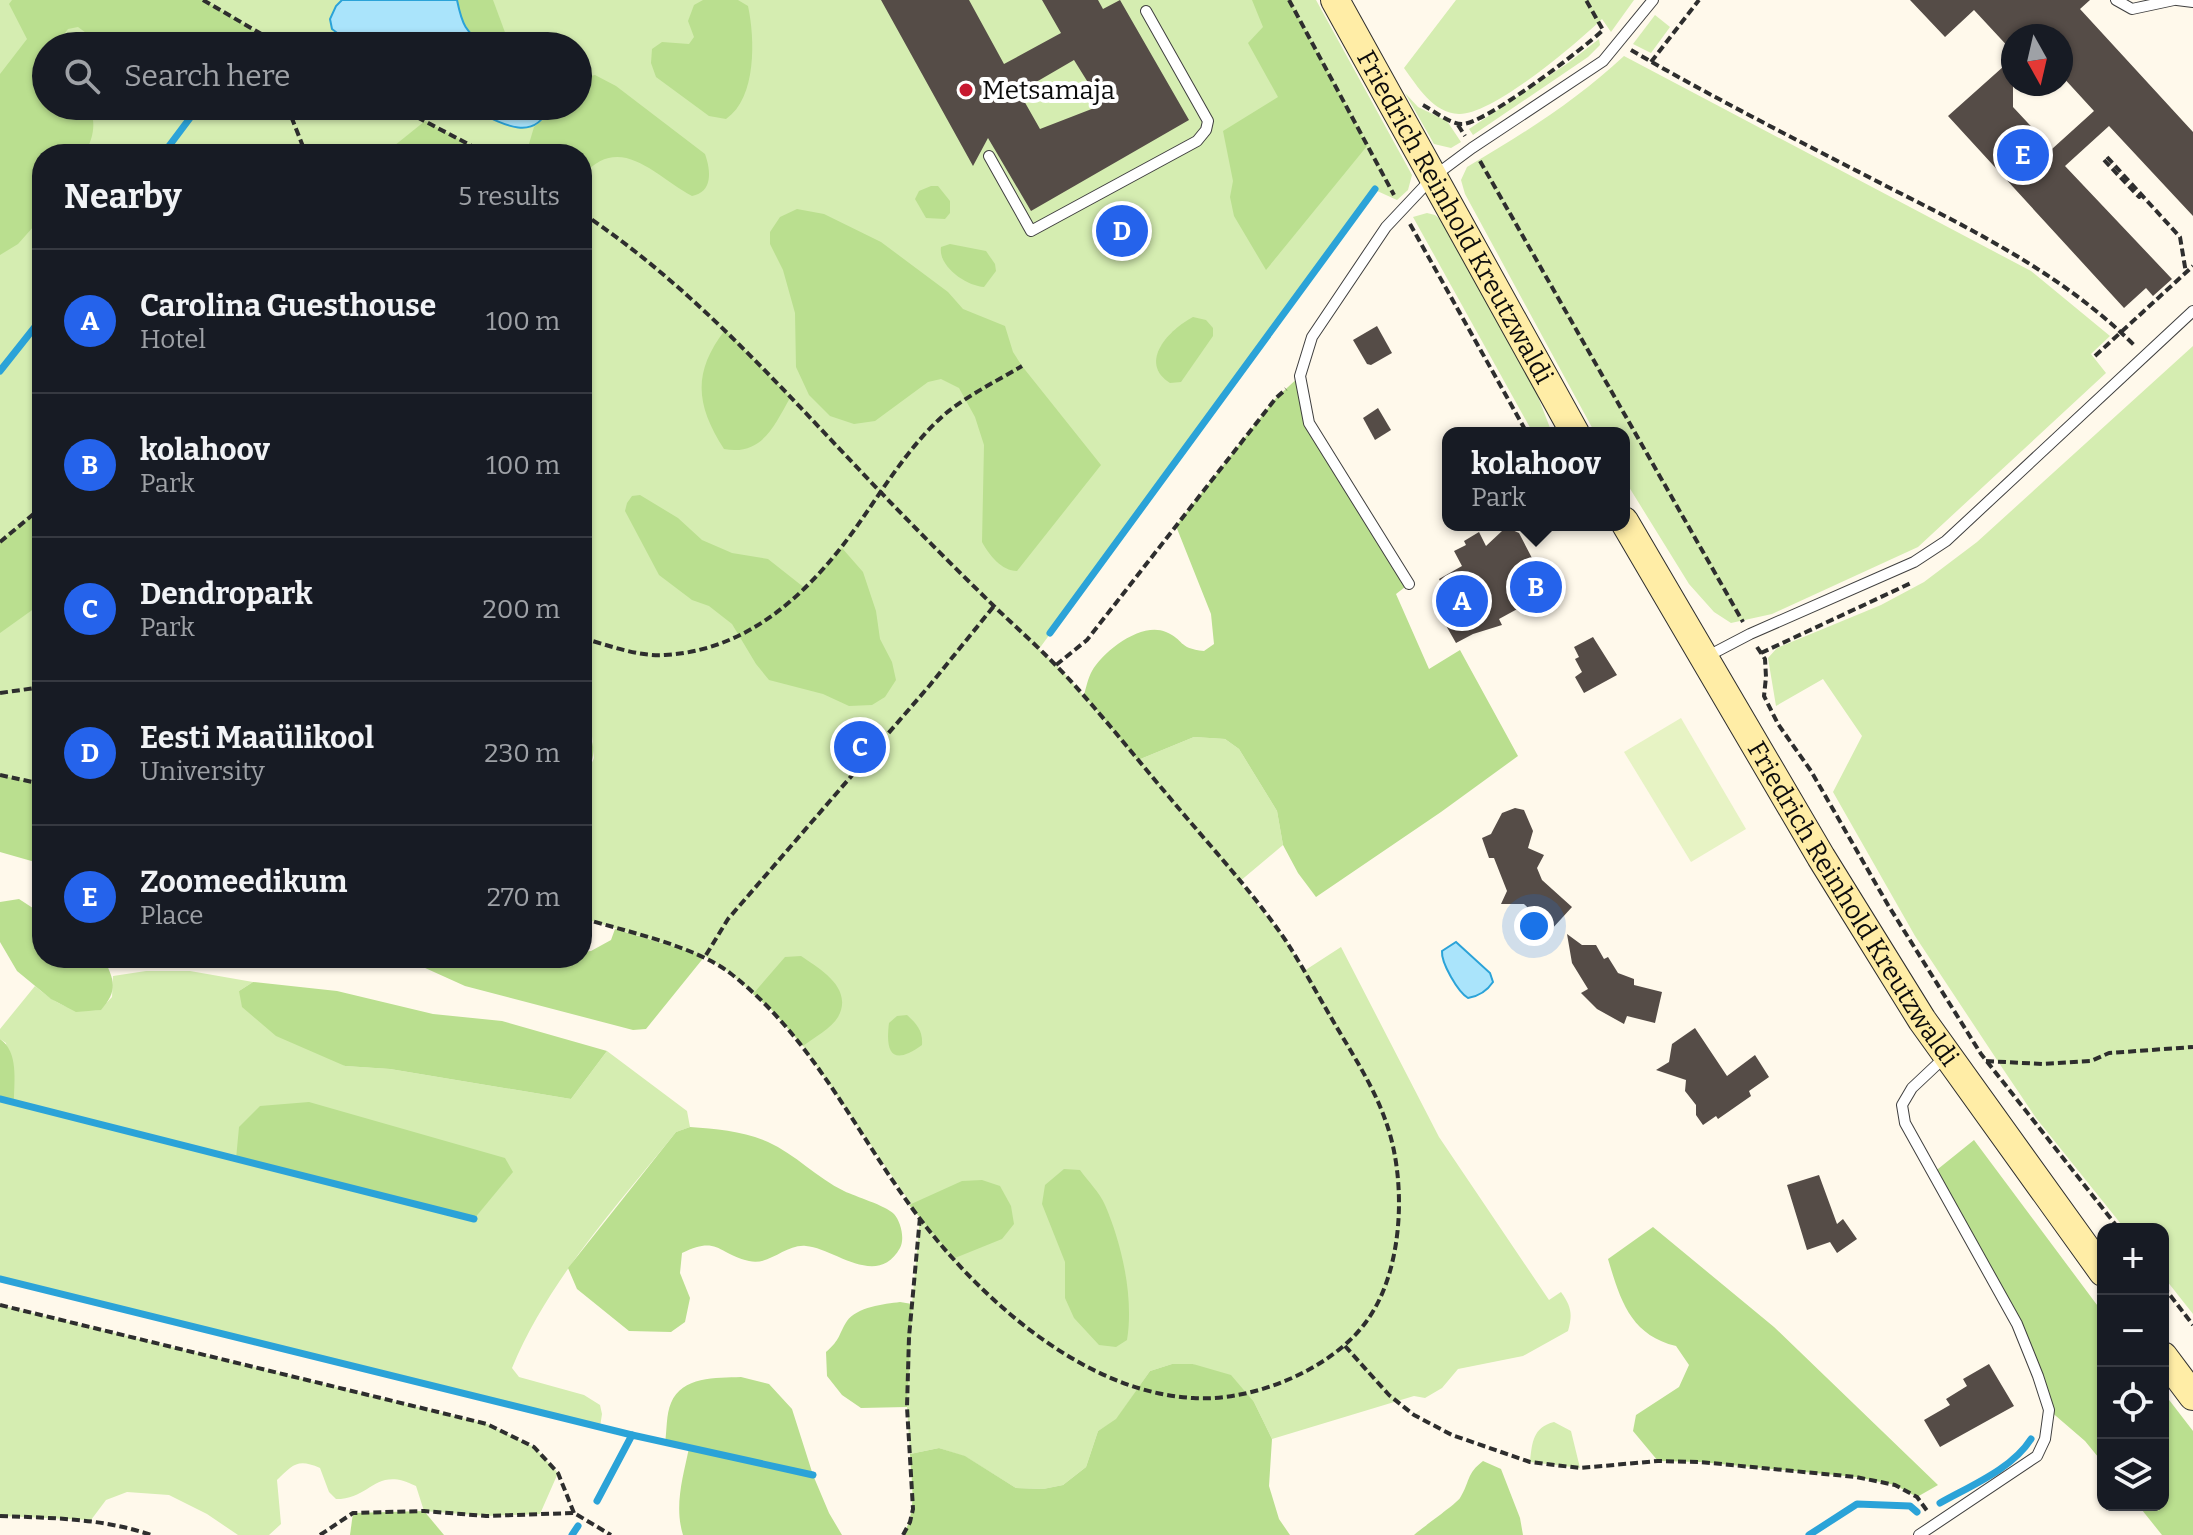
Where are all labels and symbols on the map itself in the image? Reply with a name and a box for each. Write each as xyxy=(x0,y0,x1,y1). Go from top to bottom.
north arrow xyxy=(2001,24,2073,96)
street label: Friedrich Reinhold Kreutzwaldi xyxy=(1351,45,1560,389)
place label: Metsamaja xyxy=(982,75,1115,106)
marker: Metsamaja xyxy=(957,81,975,99)
pin: E xyxy=(1997,125,2049,185)
pin: D xyxy=(1096,201,1148,261)
pin: B xyxy=(1510,557,1562,617)
pin: A xyxy=(1436,571,1488,631)
pin: C xyxy=(834,717,886,777)
street label: Friedrich Reinhold Kreutzwaldi xyxy=(1741,736,1966,1072)
your location xyxy=(1514,906,1554,946)

